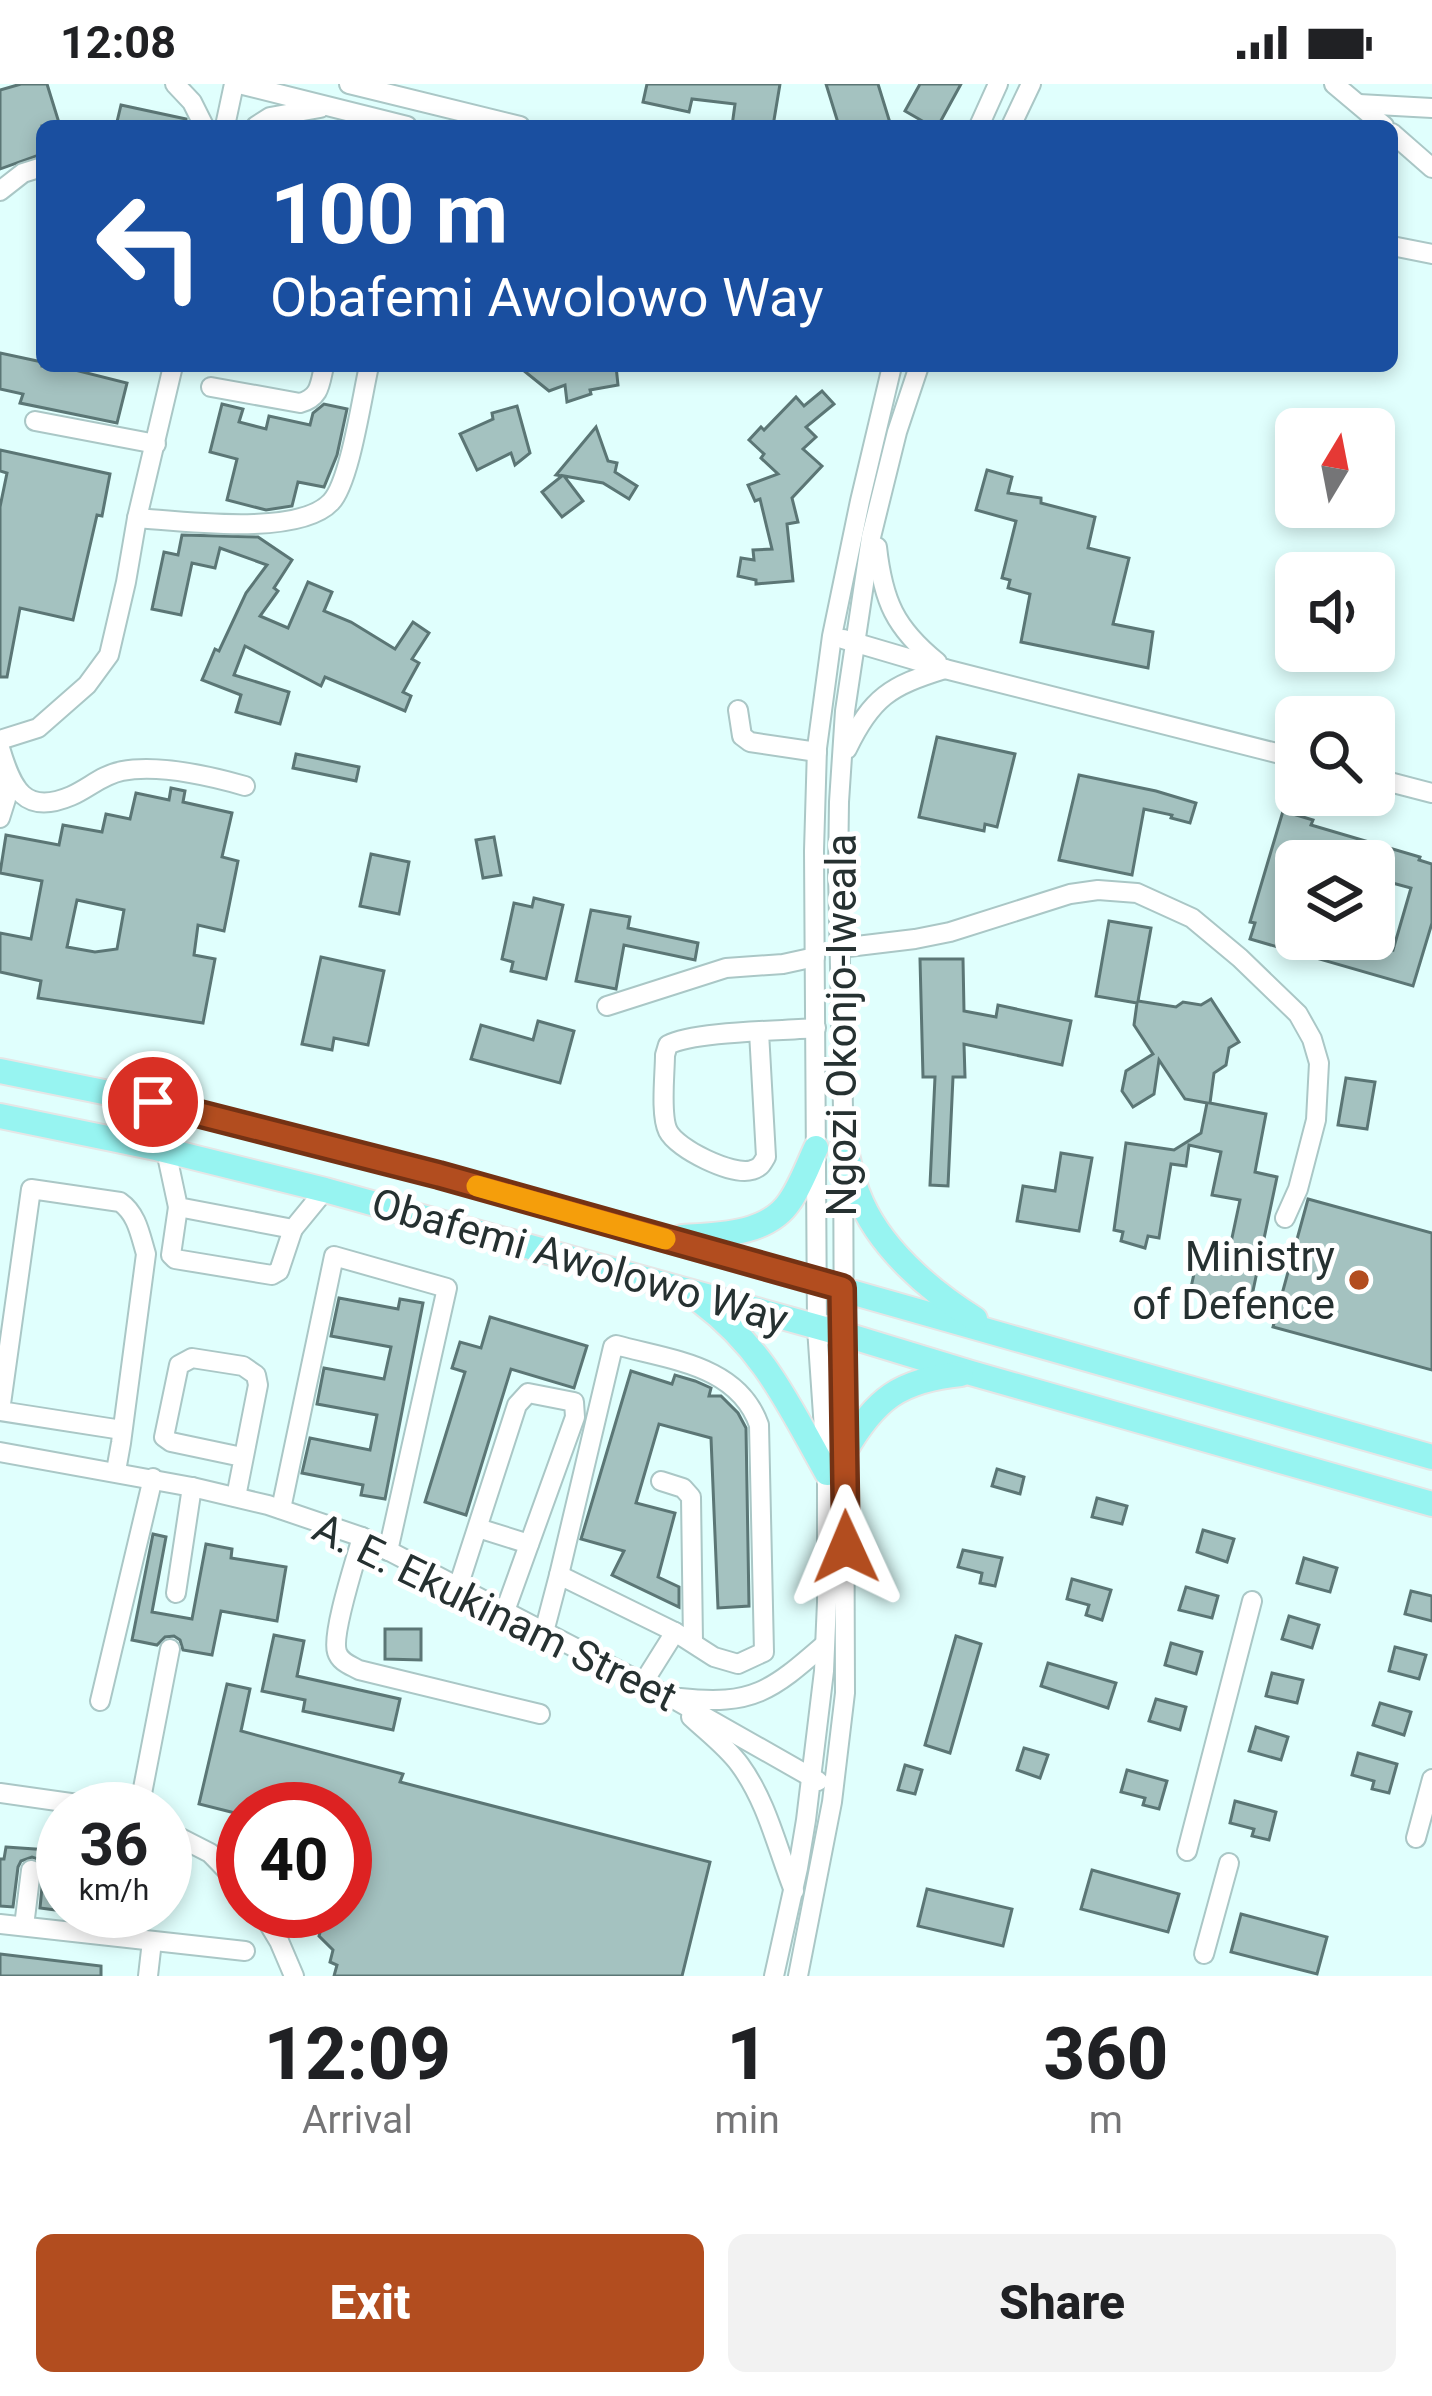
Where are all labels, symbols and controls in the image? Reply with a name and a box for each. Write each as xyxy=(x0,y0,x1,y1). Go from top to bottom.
text: 12:08 xyxy=(60,16,176,69)
text: 100 m xyxy=(270,165,508,264)
icon: left xyxy=(72,168,228,324)
text: Obafemi Awolowo Way xyxy=(270,266,824,329)
north arrow xyxy=(1275,408,1395,528)
map controls xyxy=(1275,408,1395,960)
button: sound xyxy=(1275,552,1395,672)
button: search xyxy=(1275,696,1395,816)
street label: Ngozi Okonjo-Iweala xyxy=(817,834,866,1216)
button: layers xyxy=(1275,840,1395,960)
pin xyxy=(102,1051,204,1153)
icon: arrive xyxy=(120,1069,186,1135)
street label: Obafemi Awolowo Way xyxy=(366,1178,794,1344)
place label: Ministry of Defence xyxy=(1132,1232,1335,1329)
marker: Ministry of Defence xyxy=(1346,1267,1372,1293)
position arrow xyxy=(783,1484,909,1610)
street label: A. E. Ekukinam Street xyxy=(305,1503,685,1721)
speed limit sign: 40 xyxy=(216,1782,372,1938)
text: 36 xyxy=(80,1809,148,1880)
text: km/h xyxy=(79,1872,149,1907)
text: 12:09 xyxy=(264,2012,451,2097)
text: 1 xyxy=(726,2012,768,2097)
text: 360 xyxy=(1044,2012,1168,2097)
text: Arrival xyxy=(302,2097,413,2143)
text: min xyxy=(715,2097,780,2143)
text: m xyxy=(1089,2097,1123,2143)
button: Exit xyxy=(36,2234,704,2372)
button: Share xyxy=(728,2234,1396,2372)

